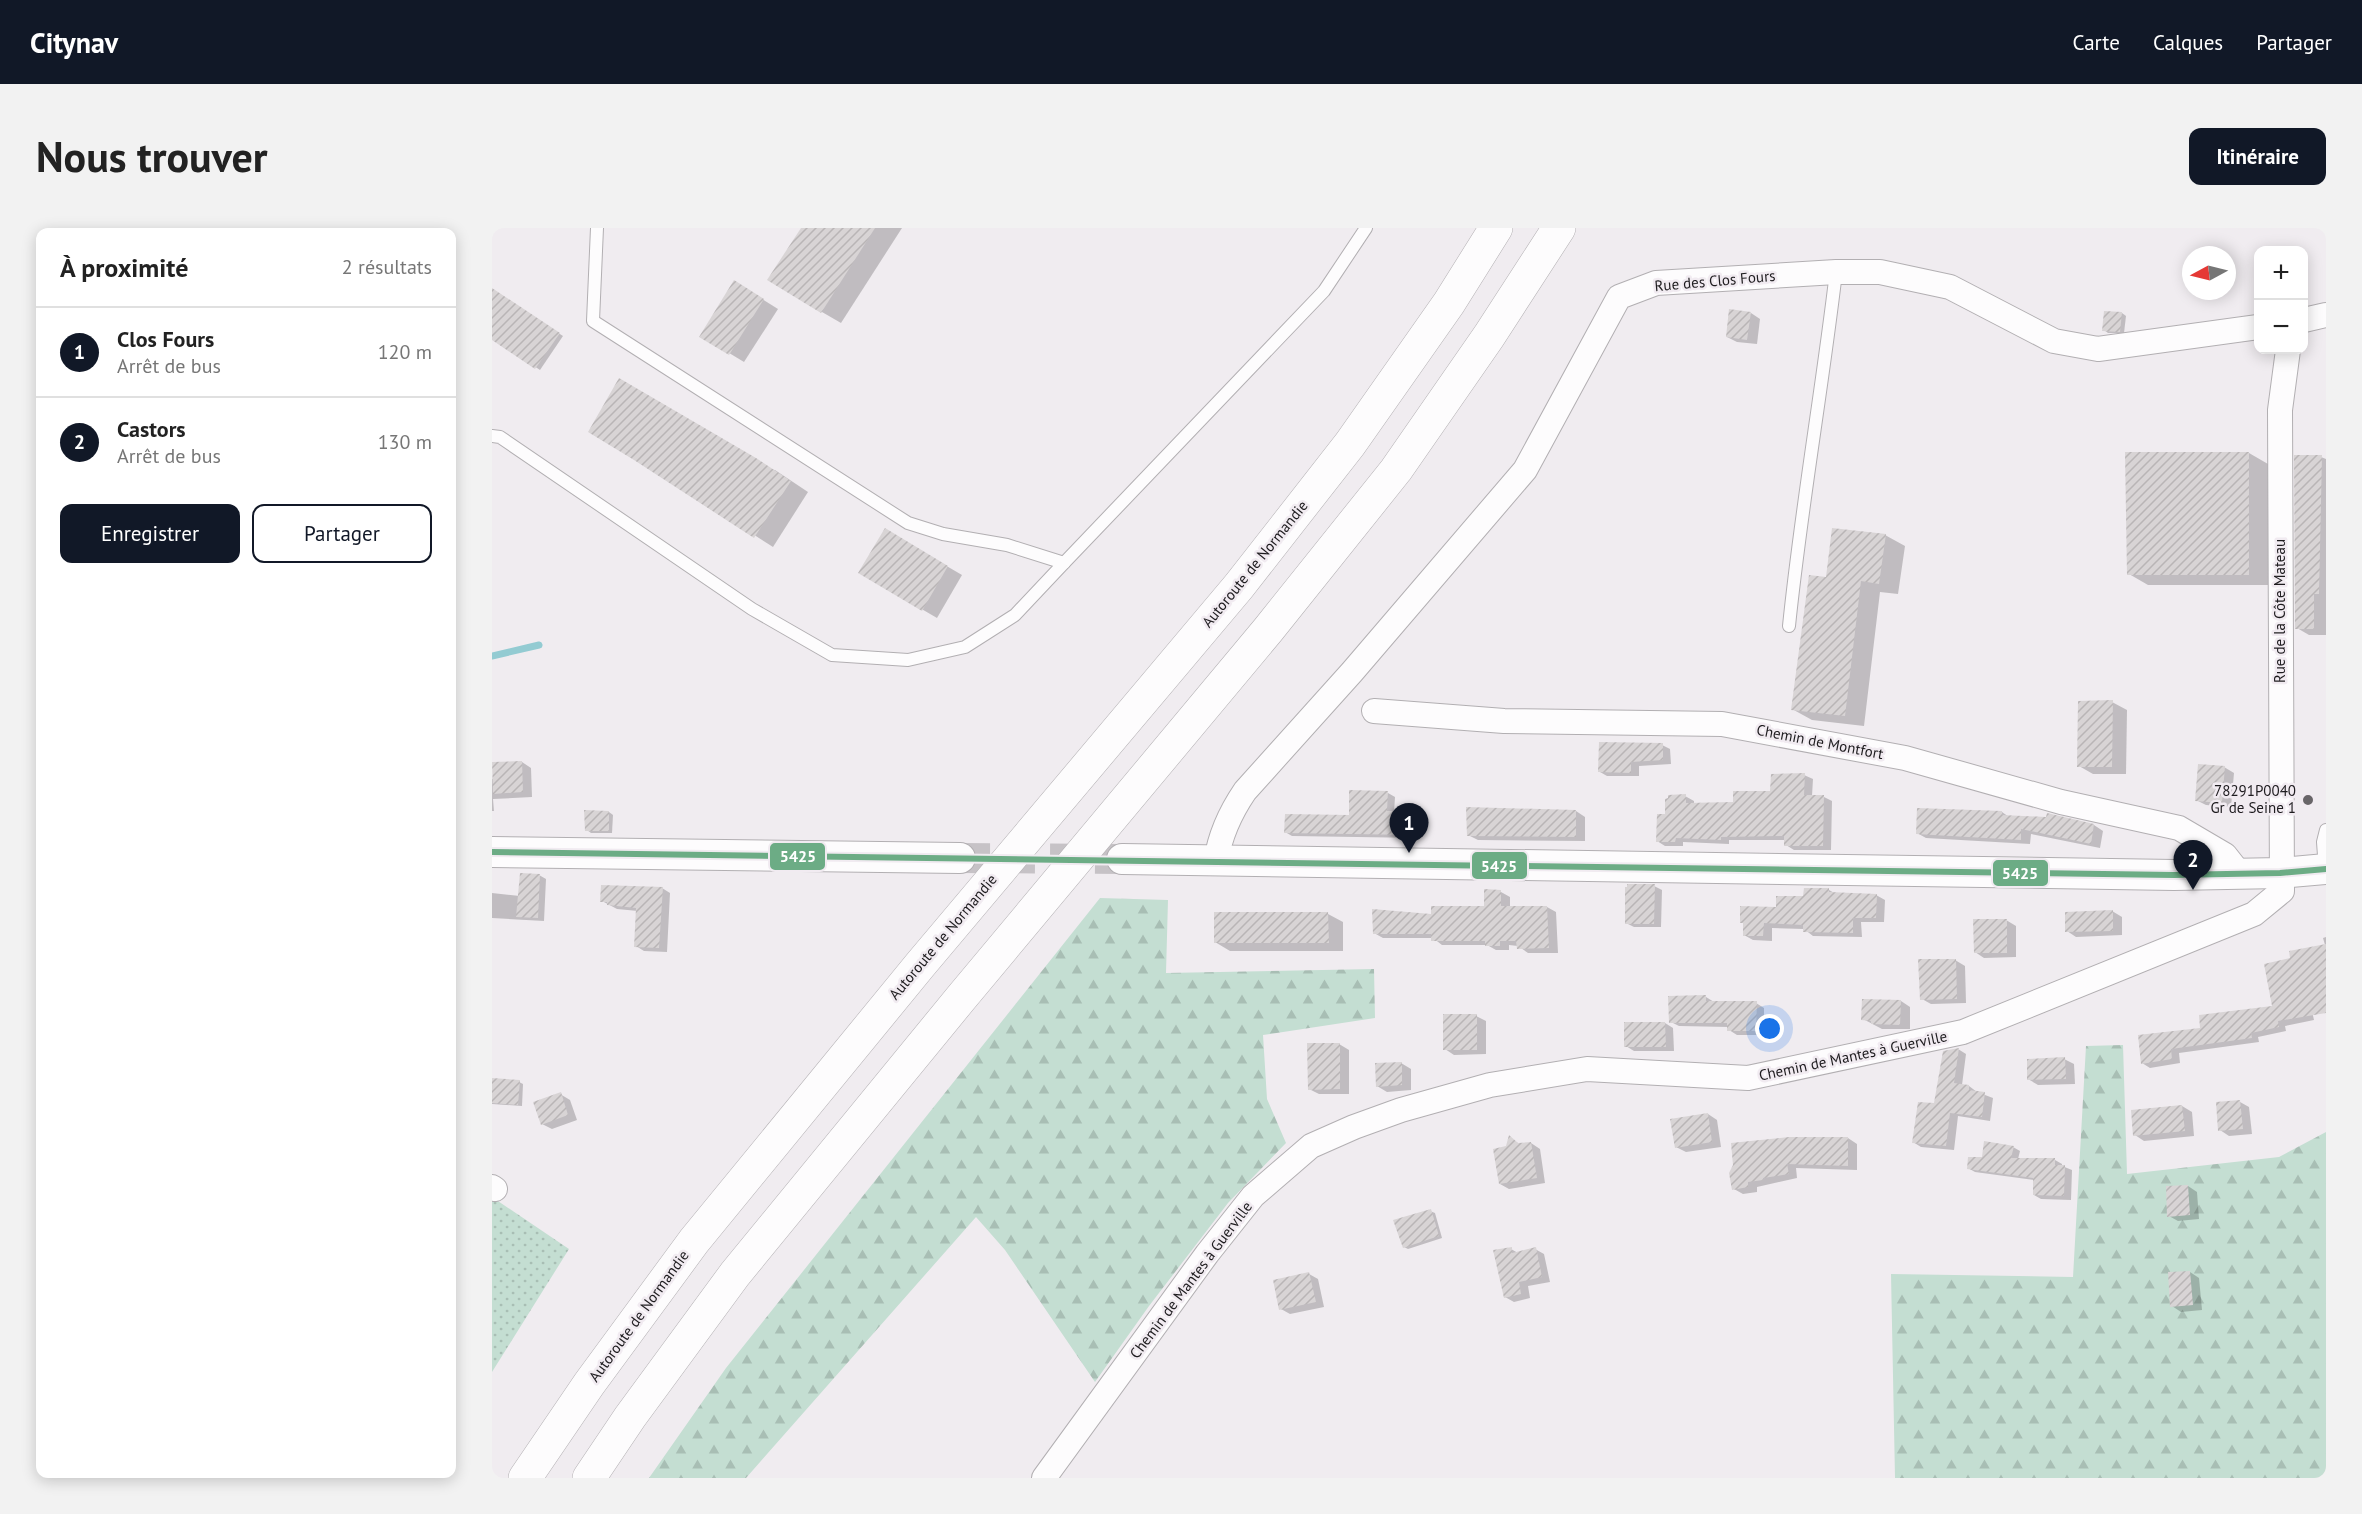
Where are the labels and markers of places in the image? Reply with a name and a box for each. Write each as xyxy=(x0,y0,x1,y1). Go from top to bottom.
place label: 78291P0040 Gr de Seine 1 xyxy=(2210,781,2296,817)
marker: 78291P0040 Gr de Seine 1 xyxy=(2301,793,2315,807)
pin: 1 xyxy=(1390,804,1428,853)
pin: 2 xyxy=(2174,840,2212,890)

